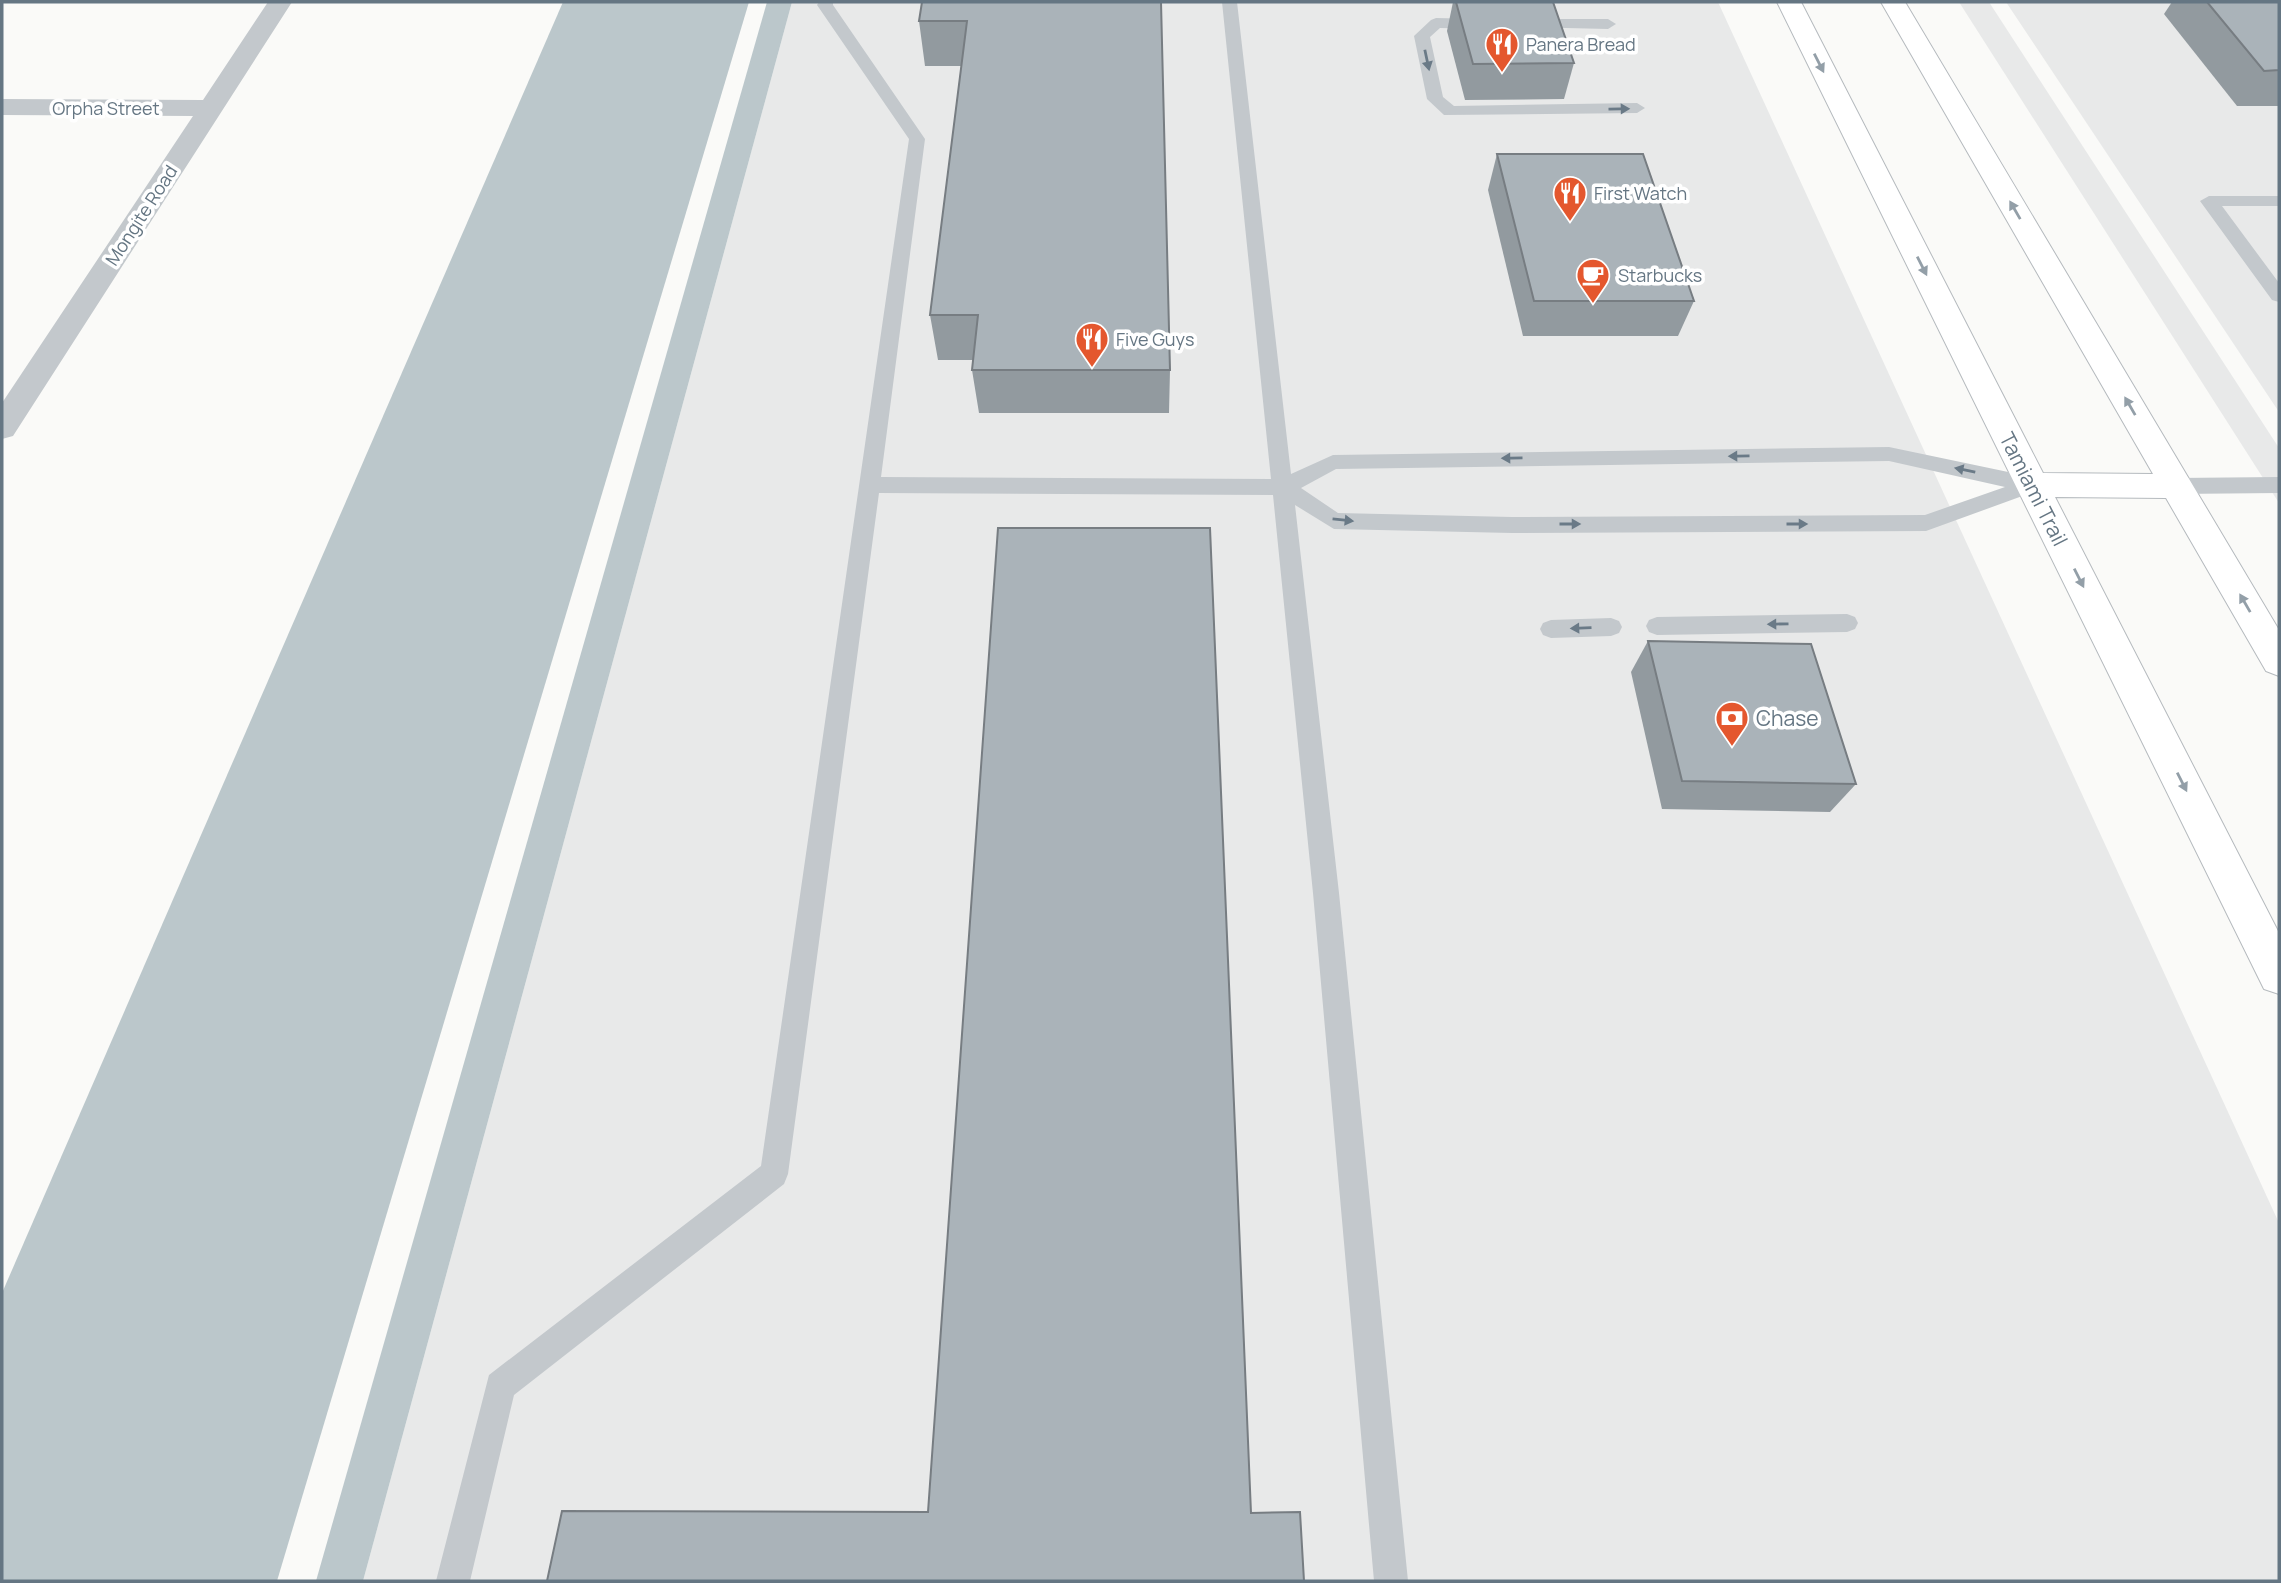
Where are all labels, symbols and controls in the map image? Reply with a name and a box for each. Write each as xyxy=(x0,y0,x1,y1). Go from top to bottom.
restaurant icon: Panera Bread xyxy=(1483,25,1521,74)
place label: Panera Bread xyxy=(1526,32,1636,56)
one-way arrow xyxy=(1422,49,1433,71)
one-way arrow xyxy=(1814,53,1825,73)
street label: Orpha Street xyxy=(52,96,160,120)
one-way arrow xyxy=(1608,103,1630,114)
street label: Mongite Road xyxy=(100,160,182,270)
restaurant icon: First Watch xyxy=(1551,174,1589,223)
place label: First Watch xyxy=(1594,181,1687,205)
one-way arrow xyxy=(2009,200,2021,219)
cafe icon: Starbucks xyxy=(1574,256,1612,305)
one-way arrow xyxy=(1916,256,1927,276)
place label: Starbucks xyxy=(1618,263,1702,287)
restaurant icon: Five Guys xyxy=(1073,320,1111,369)
place label: Five Guys xyxy=(1116,327,1195,351)
one-way arrow xyxy=(2124,397,2136,416)
street label: Tamiami Trail xyxy=(1993,427,2075,551)
one-way arrow xyxy=(1728,450,1750,461)
one-way arrow xyxy=(1501,452,1523,464)
one-way arrow xyxy=(1954,465,1976,476)
one-way arrow xyxy=(1332,515,1354,526)
one-way arrow xyxy=(1559,518,1581,530)
one-way arrow xyxy=(1786,518,1808,530)
one-way arrow xyxy=(2074,568,2085,588)
one-way arrow xyxy=(2239,593,2251,612)
one-way arrow xyxy=(1767,619,1789,630)
one-way arrow xyxy=(1570,622,1592,633)
bank icon: Chase xyxy=(1713,699,1751,748)
place label: Chase xyxy=(1756,704,1818,732)
one-way arrow xyxy=(2176,772,2187,792)

